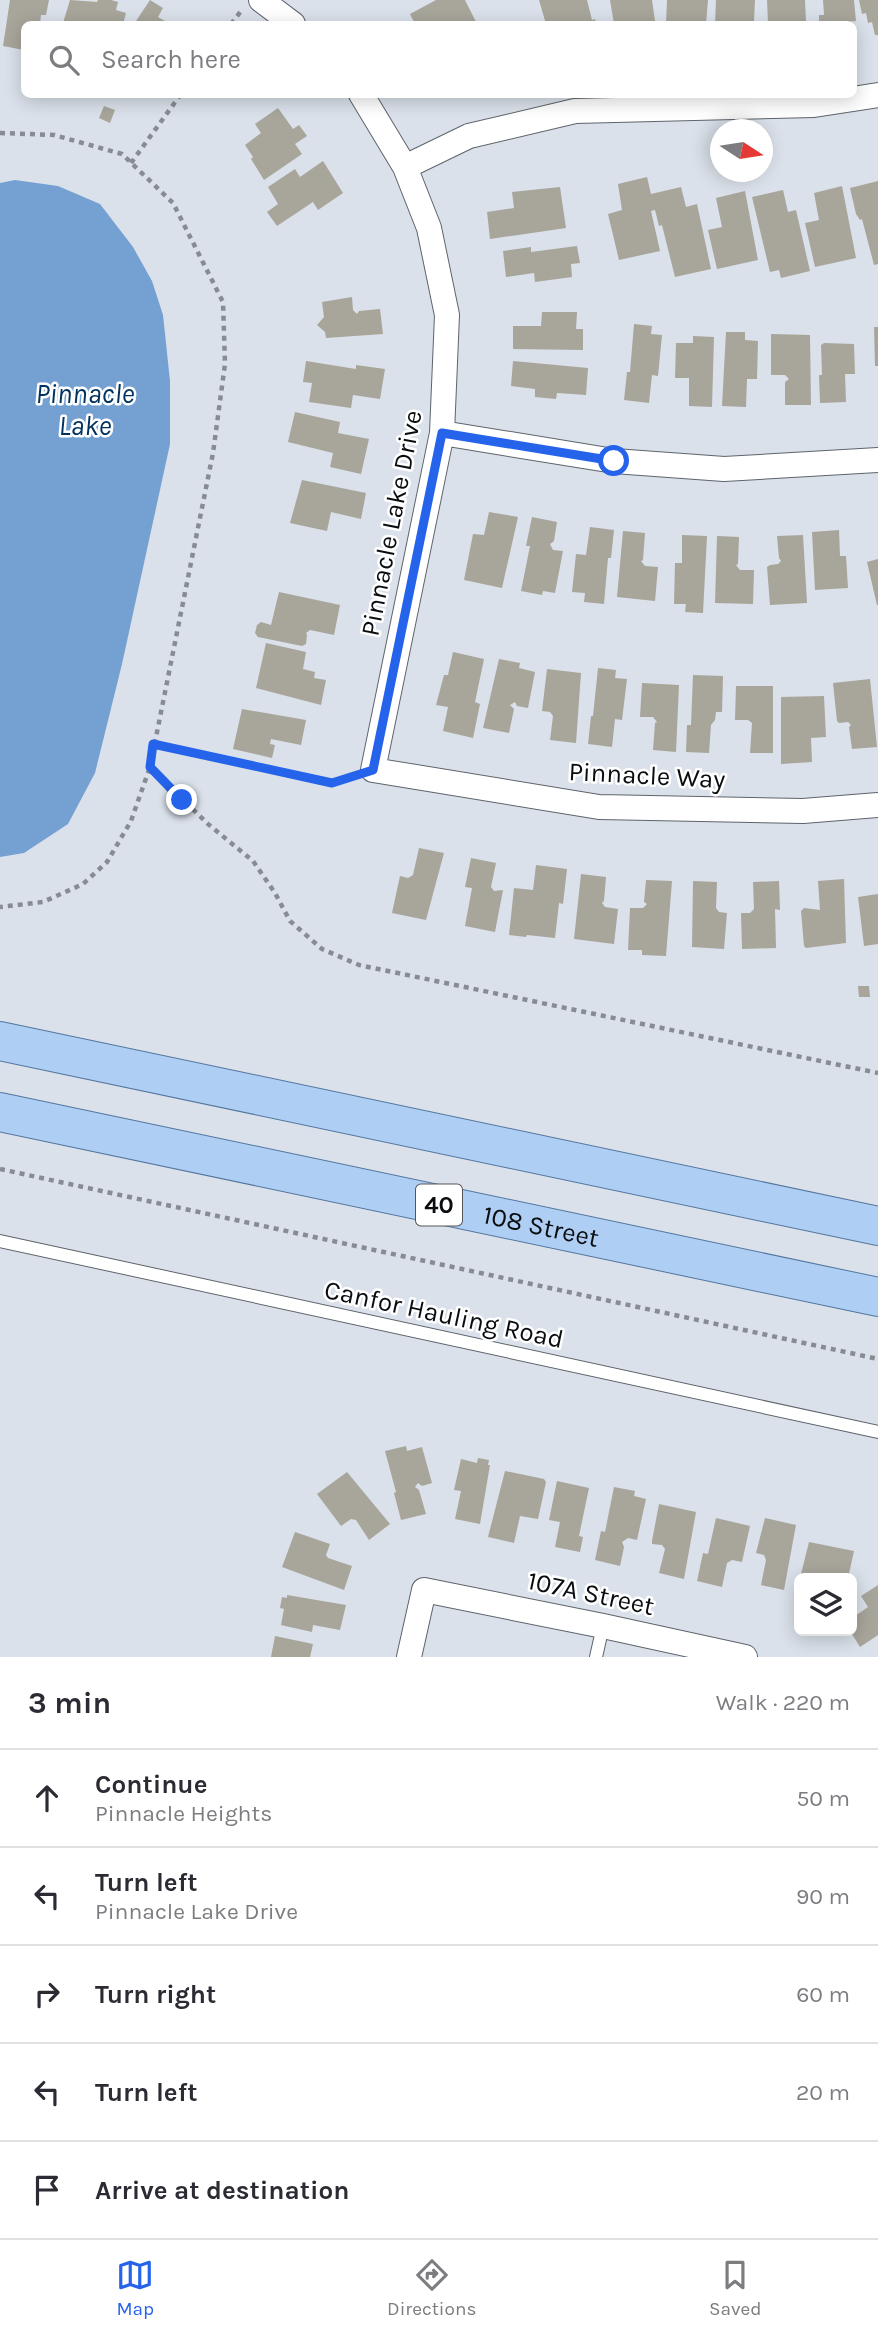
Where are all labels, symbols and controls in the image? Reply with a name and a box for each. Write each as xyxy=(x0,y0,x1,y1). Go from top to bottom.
search box xyxy=(21,21,857,98)
icon: search xyxy=(45,41,83,79)
text: Search here xyxy=(101,44,241,75)
north arrow xyxy=(710,119,773,182)
water label: Pinnacle Lake xyxy=(35,377,135,442)
street label: Pinnacle Lake Drive xyxy=(354,408,429,639)
route start xyxy=(598,445,629,476)
street label: Pinnacle Way xyxy=(568,756,726,795)
route end xyxy=(166,784,197,815)
road number: 40 xyxy=(416,1184,462,1226)
street label: 108 Street xyxy=(480,1199,602,1254)
street label: Canfor Hauling Road xyxy=(322,1274,566,1355)
street label: 107A Street xyxy=(525,1565,657,1622)
map controls xyxy=(794,1573,857,1636)
button: layers xyxy=(794,1573,857,1636)
text: 3 min xyxy=(28,1685,111,1721)
text: Walk · 220 m xyxy=(716,1689,850,1716)
text: Continue xyxy=(95,1769,207,1800)
icon: ahead xyxy=(28,1779,66,1817)
text: 50 m xyxy=(796,1785,850,1812)
text: Pinnacle Heights xyxy=(95,1800,272,1827)
text: Turn left xyxy=(95,1867,197,1898)
icon: left xyxy=(28,1877,66,1915)
text: 90 m xyxy=(796,1883,850,1910)
text: Pinnacle Lake Drive xyxy=(95,1898,298,1925)
icon: right xyxy=(28,1975,66,2013)
text: Turn right xyxy=(95,1979,216,2010)
text: 60 m xyxy=(796,1981,850,2008)
icon: left xyxy=(28,2073,66,2111)
text: Turn left xyxy=(95,2077,197,2108)
text: 20 m xyxy=(796,2079,850,2106)
icon: arrive xyxy=(28,2171,66,2209)
text: Arrive at destination xyxy=(95,2175,349,2206)
tab: Map xyxy=(116,2256,154,2320)
tab: Directions xyxy=(387,2256,476,2320)
tab: Saved xyxy=(709,2256,762,2320)

